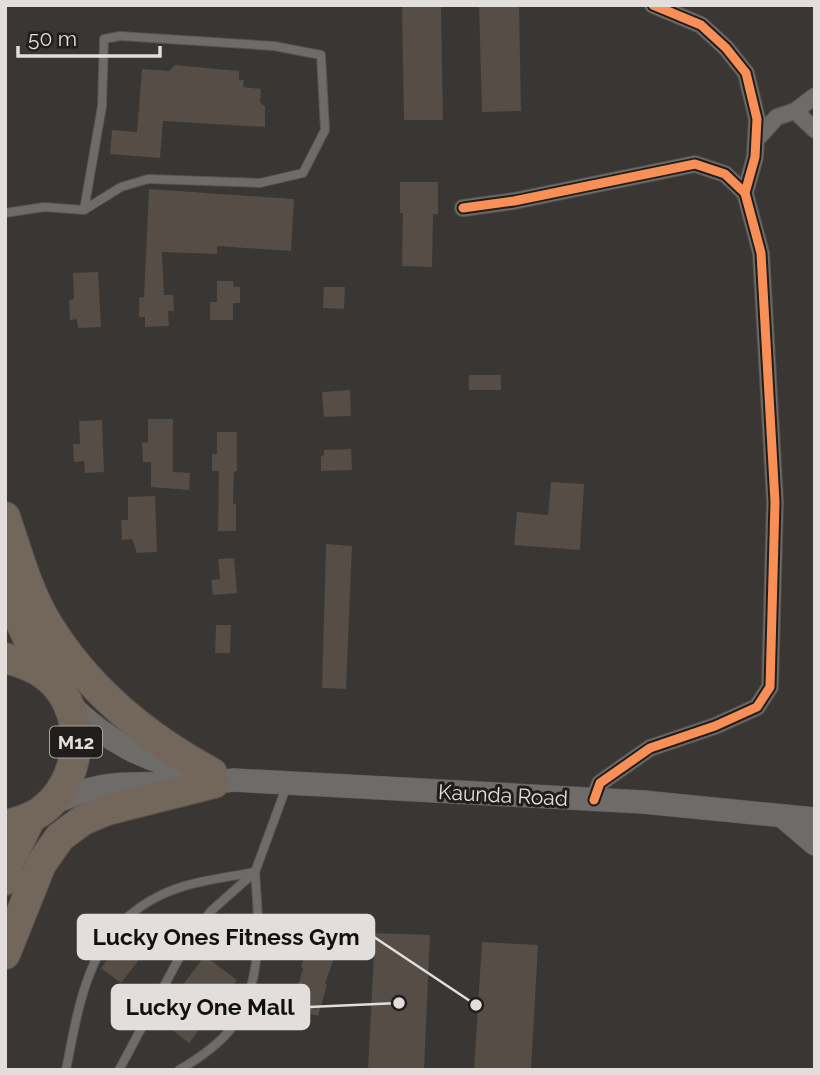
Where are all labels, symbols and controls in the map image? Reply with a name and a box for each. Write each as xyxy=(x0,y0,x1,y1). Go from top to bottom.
scale bar xyxy=(18,14,159,58)
text: 50 m xyxy=(28,26,77,51)
road number: M12 xyxy=(50,726,102,758)
street label: Kaunda Road xyxy=(437,779,569,811)
callout: Lucky Ones Fitness Gym xyxy=(78,915,374,959)
text: Lucky Ones Fitness Gym xyxy=(92,923,360,950)
callout: Lucky One Mall xyxy=(112,985,309,1029)
text: Lucky One Mall xyxy=(125,993,295,1020)

